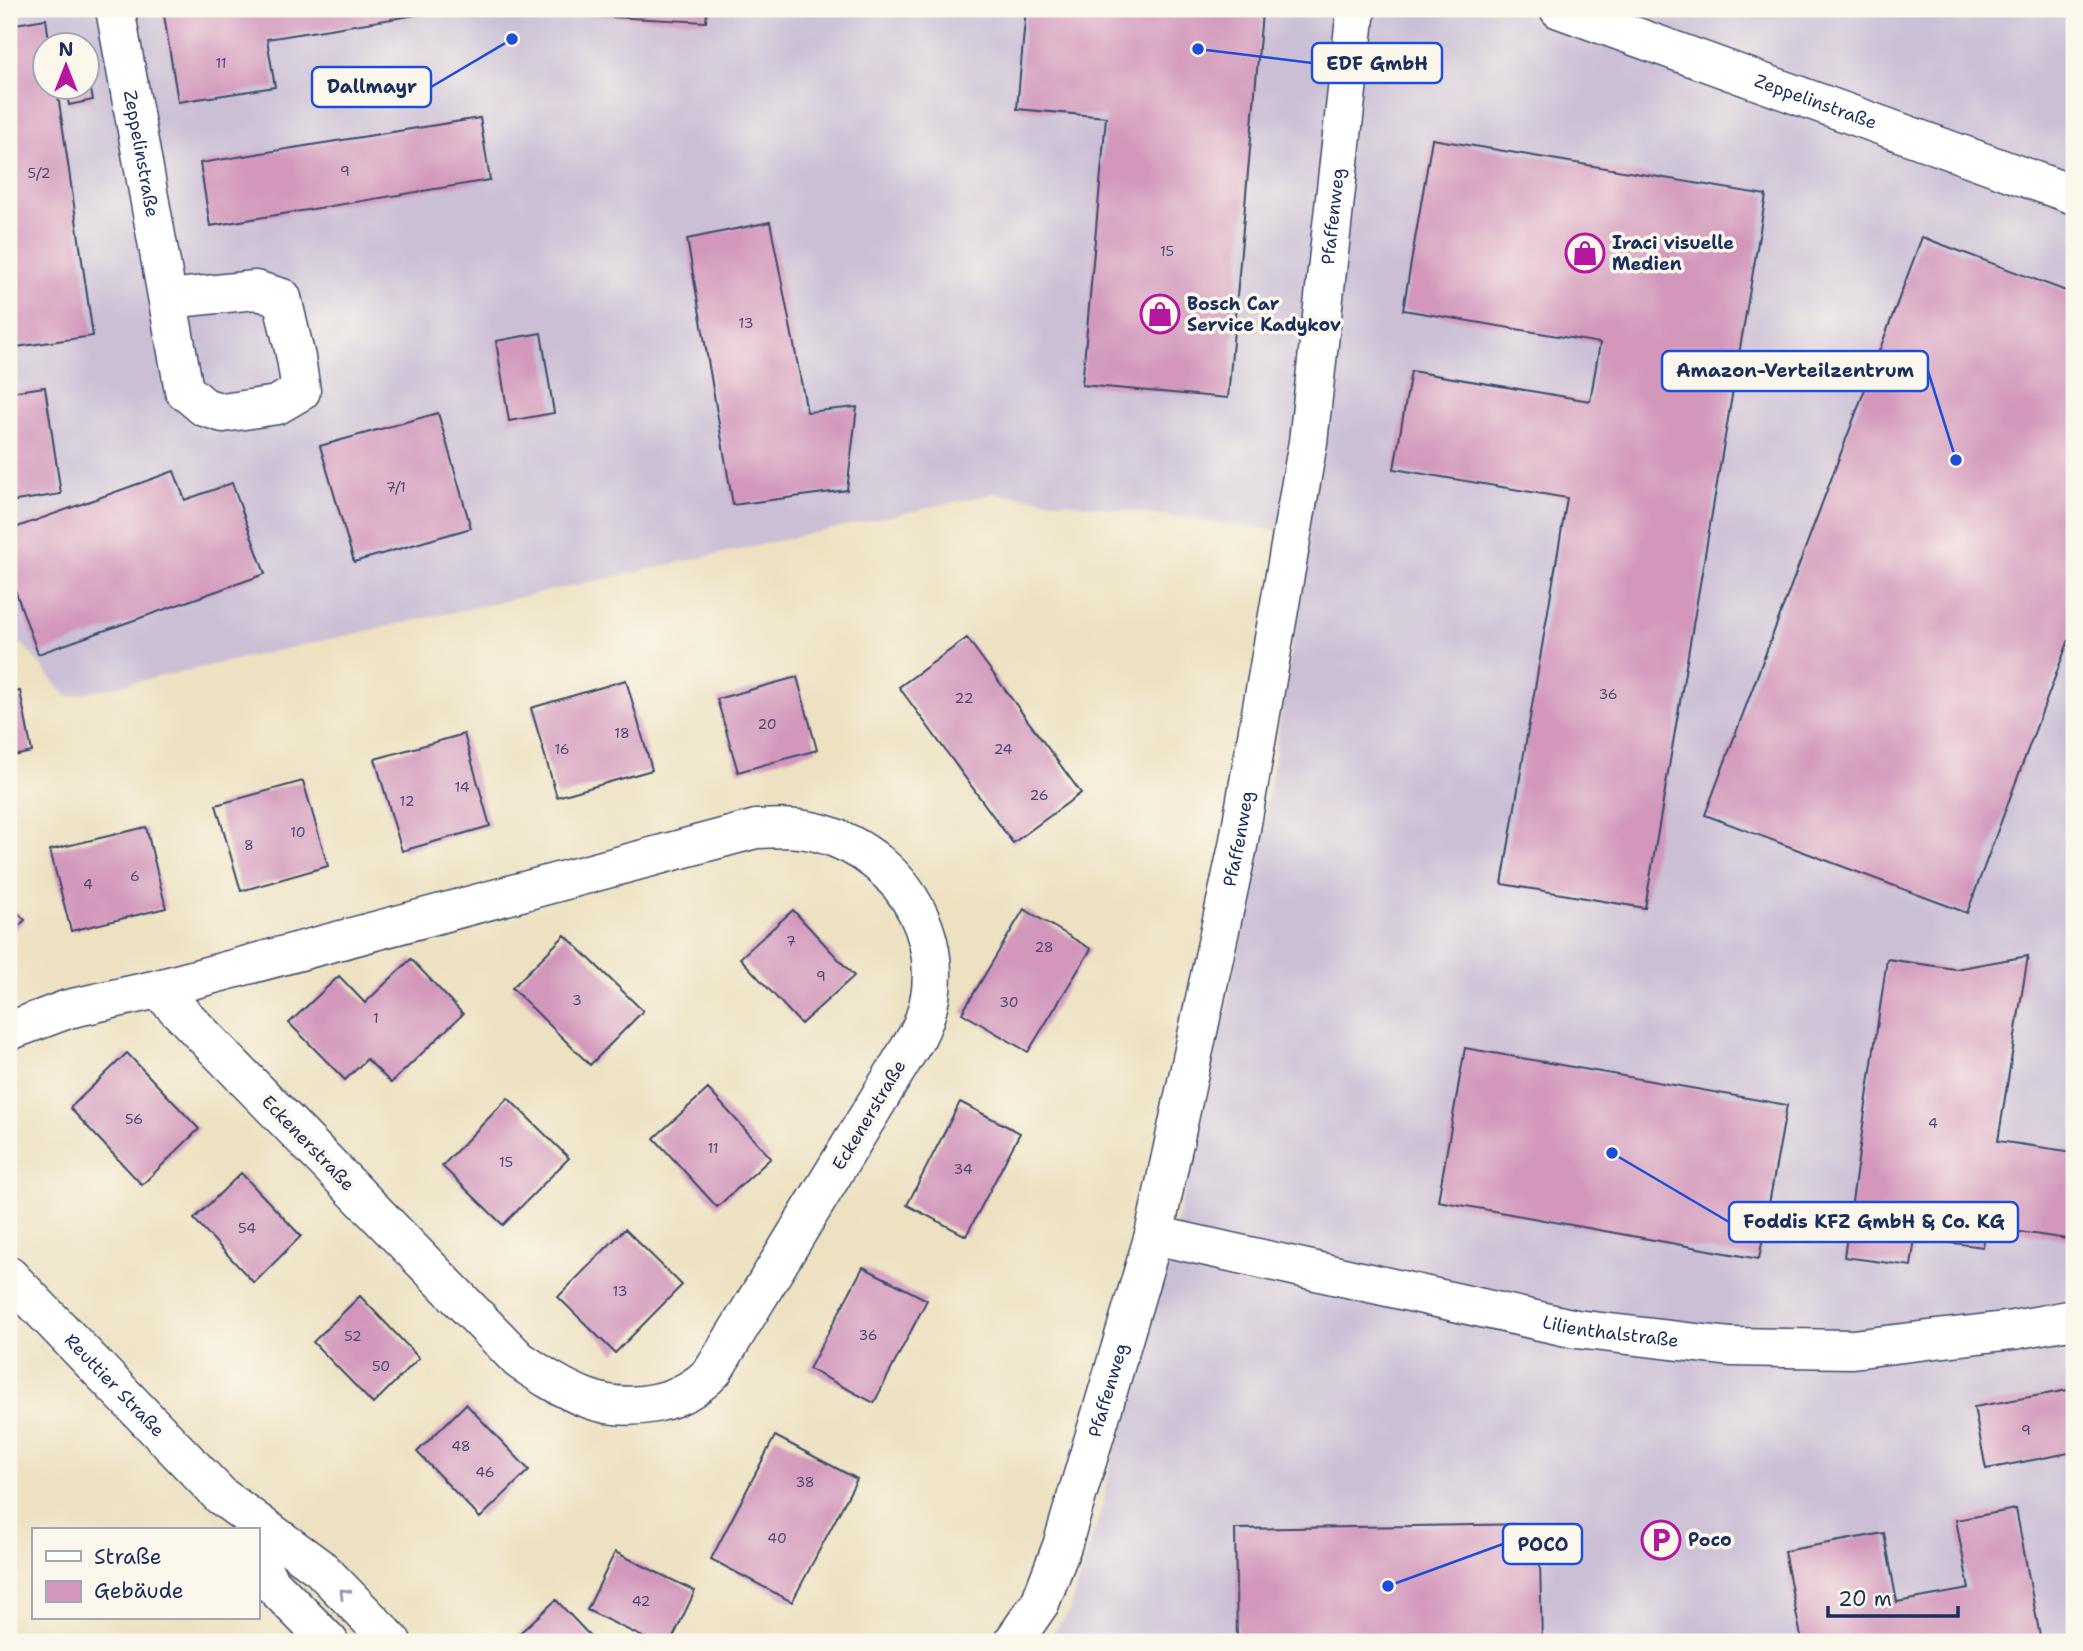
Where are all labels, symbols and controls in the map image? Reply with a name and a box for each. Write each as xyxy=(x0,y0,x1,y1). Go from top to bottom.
north arrow xyxy=(32,32,102,102)
text: N xyxy=(58,37,74,62)
callout: EDF GmbH xyxy=(1312,43,1442,83)
text: EDF GmbH xyxy=(1326,51,1428,76)
house number: 11 xyxy=(215,54,227,72)
callout: Dallmayr xyxy=(312,67,431,107)
street label: Zeppelinstraße xyxy=(1751,69,1880,135)
text: Dallmayr xyxy=(327,74,417,99)
street label: Zeppelinstraße xyxy=(118,88,164,219)
house number: 9 xyxy=(340,162,350,180)
house number: 5/2 xyxy=(28,164,50,182)
street label: Pfaffenweg xyxy=(1316,167,1350,266)
place label: Iraci visuelle Medien xyxy=(1612,231,1734,276)
shop icon: Iraci visuelle Medien xyxy=(1564,232,1606,274)
house number: 15 xyxy=(1160,242,1174,260)
place label: Bosch Car Service Kadykov xyxy=(1187,292,1341,337)
shop icon: Bosch Car Service Kadykov xyxy=(1139,293,1181,335)
house number: 13 xyxy=(739,314,753,332)
callout: Amazon-Verteilzentrum xyxy=(1662,351,1928,391)
text: Amazon-Verteilzentrum xyxy=(1676,358,1914,383)
house number: 7/1 xyxy=(386,478,406,496)
house number: 36 xyxy=(1598,685,1618,703)
house number: 22 xyxy=(955,689,973,707)
house number: 20 xyxy=(757,715,777,733)
house number: 18 xyxy=(614,724,630,742)
house number: 16 xyxy=(554,740,570,758)
house number: 24 xyxy=(994,740,1013,758)
house number: 14 xyxy=(454,778,470,796)
house number: 26 xyxy=(1030,786,1049,804)
street label: Pfaffenweg xyxy=(1218,789,1259,889)
house number: 12 xyxy=(400,792,414,810)
house number: 10 xyxy=(290,823,306,841)
house number: 8 xyxy=(244,836,254,854)
house number: 6 xyxy=(130,867,140,885)
house number: 4 xyxy=(83,875,93,893)
house number: 7 xyxy=(786,932,796,950)
house number: 28 xyxy=(1034,938,1054,956)
house number: 9 xyxy=(816,967,826,985)
house number: 3 xyxy=(572,991,582,1009)
house number: 30 xyxy=(999,993,1019,1011)
house number: 1 xyxy=(373,1009,379,1027)
street label: Eckenerstraße xyxy=(827,1055,911,1175)
street label: Eckenerstraße xyxy=(256,1090,360,1196)
house number: 56 xyxy=(125,1110,143,1128)
house number: 4 xyxy=(1928,1114,1938,1132)
house number: 11 xyxy=(707,1139,719,1157)
house number: 15 xyxy=(499,1153,513,1171)
house number: 34 xyxy=(953,1160,973,1178)
callout: Foddis KFZ GmbH & Co. KG xyxy=(1729,1202,2018,1242)
text: Foddis KFZ GmbH & Co. KG xyxy=(1743,1209,2005,1234)
house number: 54 xyxy=(238,1219,256,1237)
house number: 13 xyxy=(613,1282,627,1300)
street label: Lilienthalstraße xyxy=(1540,1310,1680,1353)
house number: 36 xyxy=(858,1326,878,1344)
house number: 52 xyxy=(344,1327,362,1345)
street label: Reuttier Straße xyxy=(59,1329,170,1442)
street label: Pfaffenweg xyxy=(1083,1340,1133,1440)
house number: 50 xyxy=(372,1357,390,1375)
house number: 9 xyxy=(2021,1421,2031,1439)
house number: 48 xyxy=(451,1437,471,1455)
house number: 46 xyxy=(475,1463,495,1481)
house number: 38 xyxy=(795,1473,815,1491)
parking icon: Poco xyxy=(1640,1519,1682,1561)
callout: POCO xyxy=(1503,1524,1582,1564)
legend xyxy=(32,1528,259,1620)
place label: Poco xyxy=(1688,1528,1732,1552)
house number: 40 xyxy=(767,1529,787,1547)
text: POCO xyxy=(1517,1532,1569,1557)
text: Straße xyxy=(94,1543,162,1571)
scale bar xyxy=(1828,1574,1957,1618)
text: Gebäude xyxy=(94,1577,184,1605)
text: 20 m xyxy=(1838,1585,1892,1613)
one-way arrow xyxy=(340,1588,353,1601)
house number: 42 xyxy=(632,1592,650,1610)

